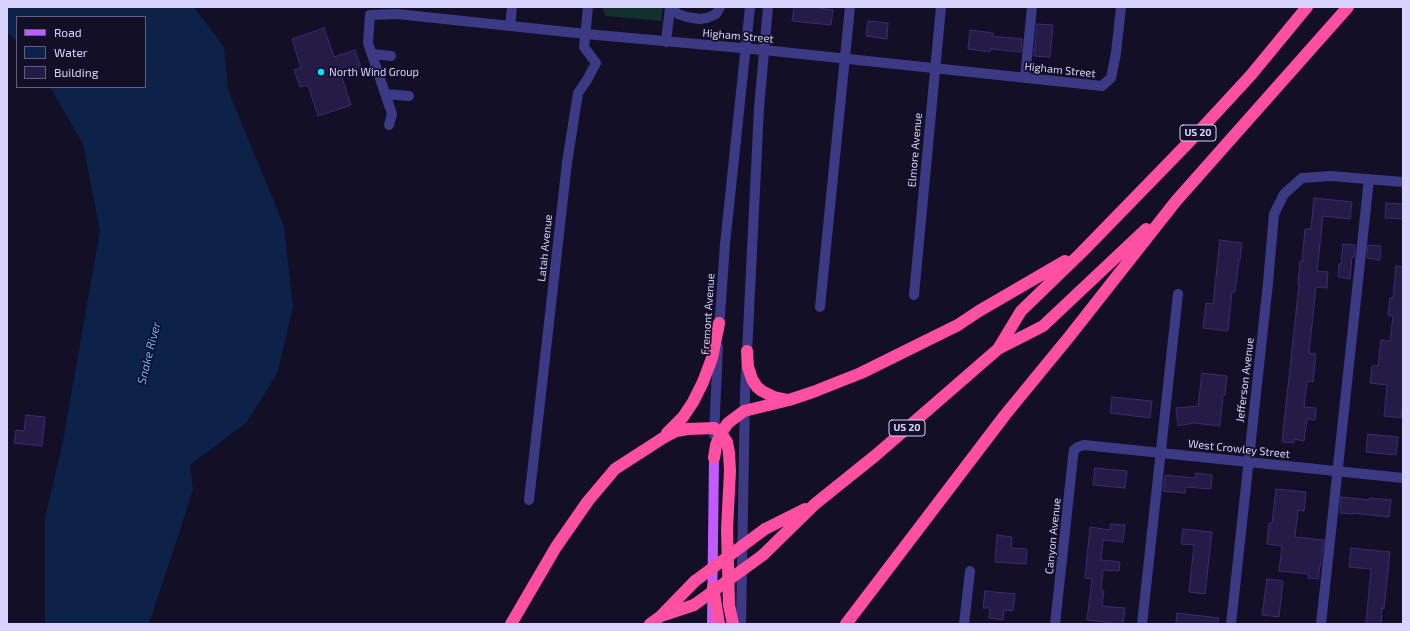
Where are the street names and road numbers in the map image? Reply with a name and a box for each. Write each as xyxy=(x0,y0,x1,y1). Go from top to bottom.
street label: Higham Street xyxy=(702,26,774,46)
street label: Higham Street xyxy=(1024,60,1096,80)
street label: Elmore Avenue xyxy=(905,112,925,188)
road number: US 20 xyxy=(1180,125,1216,141)
street label: Latah Avenue xyxy=(535,214,555,282)
street label: Fremont Avenue xyxy=(699,273,717,355)
street label: Jefferson Avenue xyxy=(1233,337,1257,423)
road number: US 20 xyxy=(889,420,925,436)
street label: West Crowley Street xyxy=(1188,437,1290,461)
street label: Canyon Avenue xyxy=(1042,497,1064,575)

